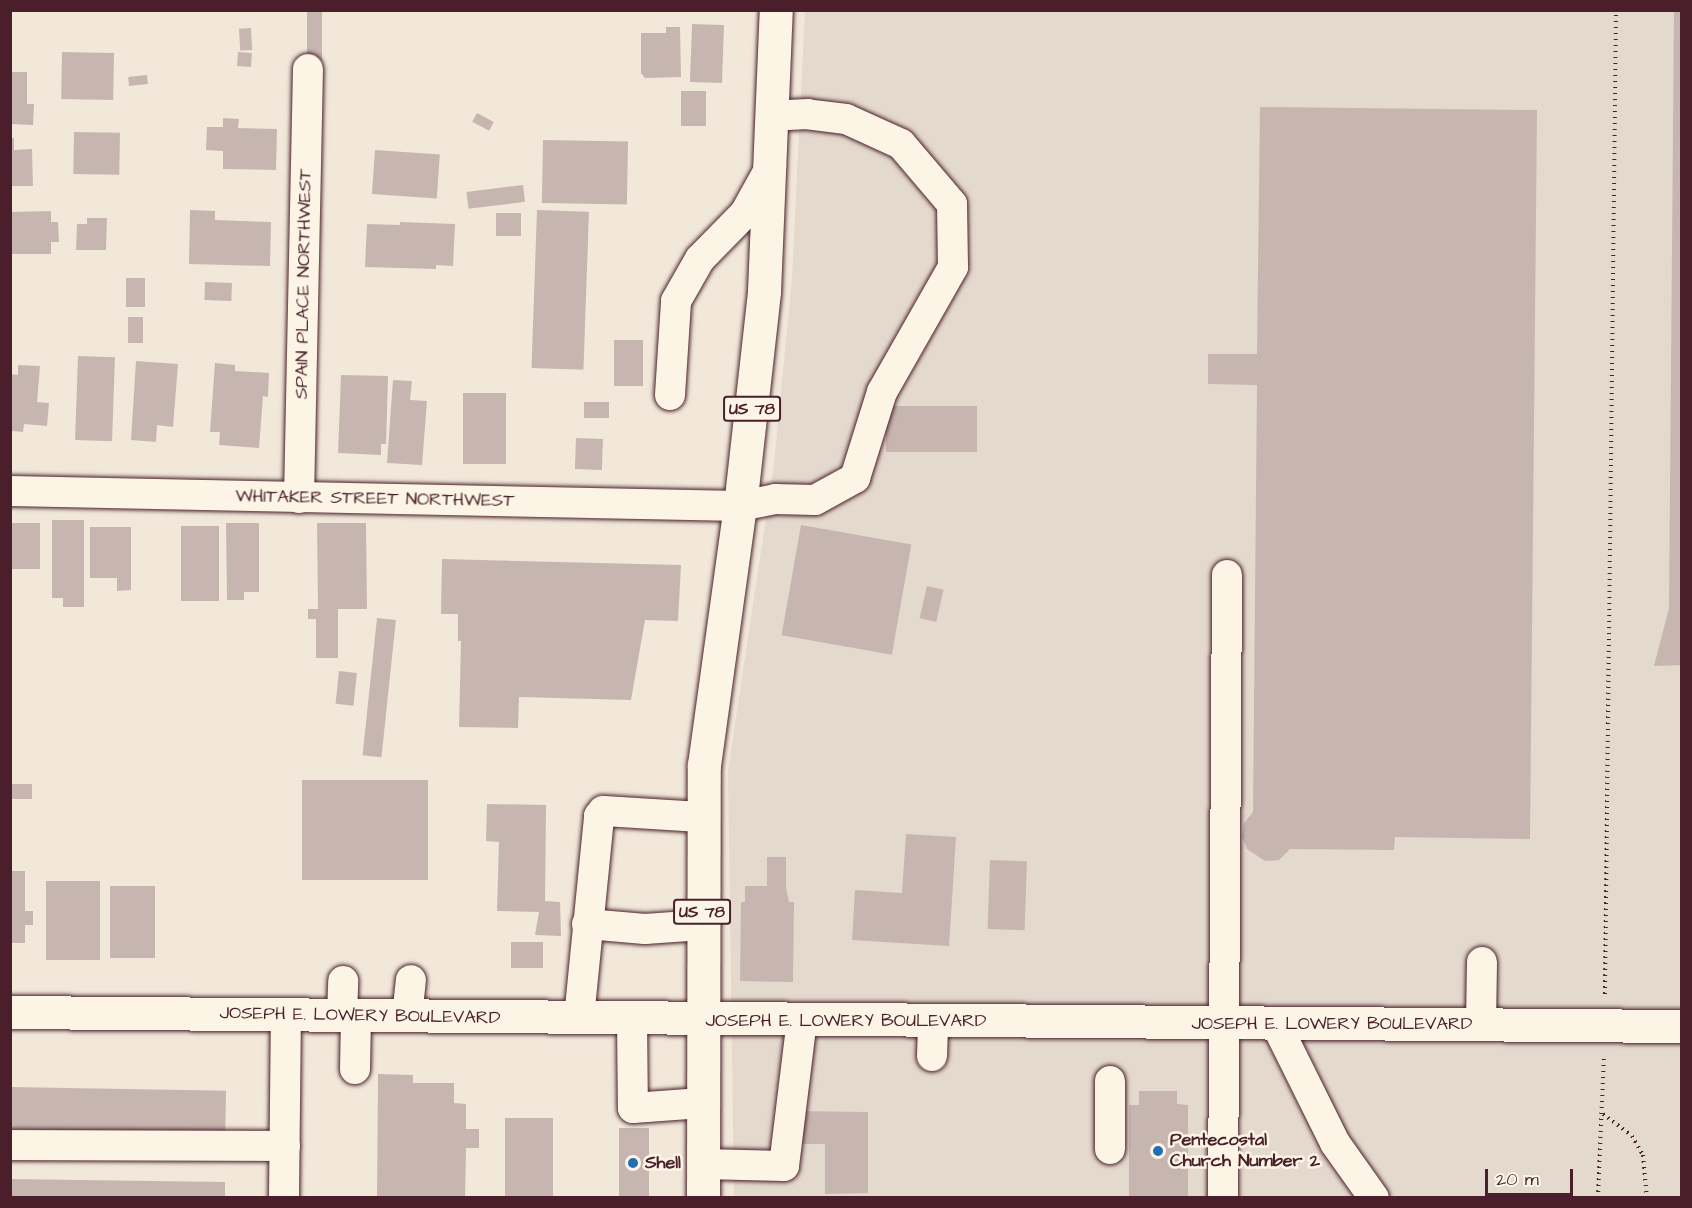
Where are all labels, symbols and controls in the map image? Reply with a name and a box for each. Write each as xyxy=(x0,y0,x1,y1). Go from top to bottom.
street label: SPAIN PLACE NORTHWEST xyxy=(291,169,317,399)
road number: US 78 xyxy=(722,396,782,422)
street label: WHITAKER STREET NORTHWEST xyxy=(235,486,515,512)
road number: US 78 xyxy=(672,899,732,925)
street label: JOSEPH E. LOWERY BOULEVARD xyxy=(219,1003,501,1029)
street label: JOSEPH E. LOWERY BOULEVARD xyxy=(706,1010,986,1032)
street label: JOSEPH E. LOWERY BOULEVARD xyxy=(1192,1013,1472,1035)
place label: Pentecostal Church Number 2 xyxy=(1170,1130,1320,1172)
marker: Pentecostal Church Number 2 xyxy=(1151,1144,1165,1158)
place label: Shell xyxy=(645,1152,681,1174)
marker: Shell xyxy=(626,1156,640,1170)
scale bar xyxy=(1488,1157,1576,1195)
text: 20 m xyxy=(1496,1167,1539,1192)

